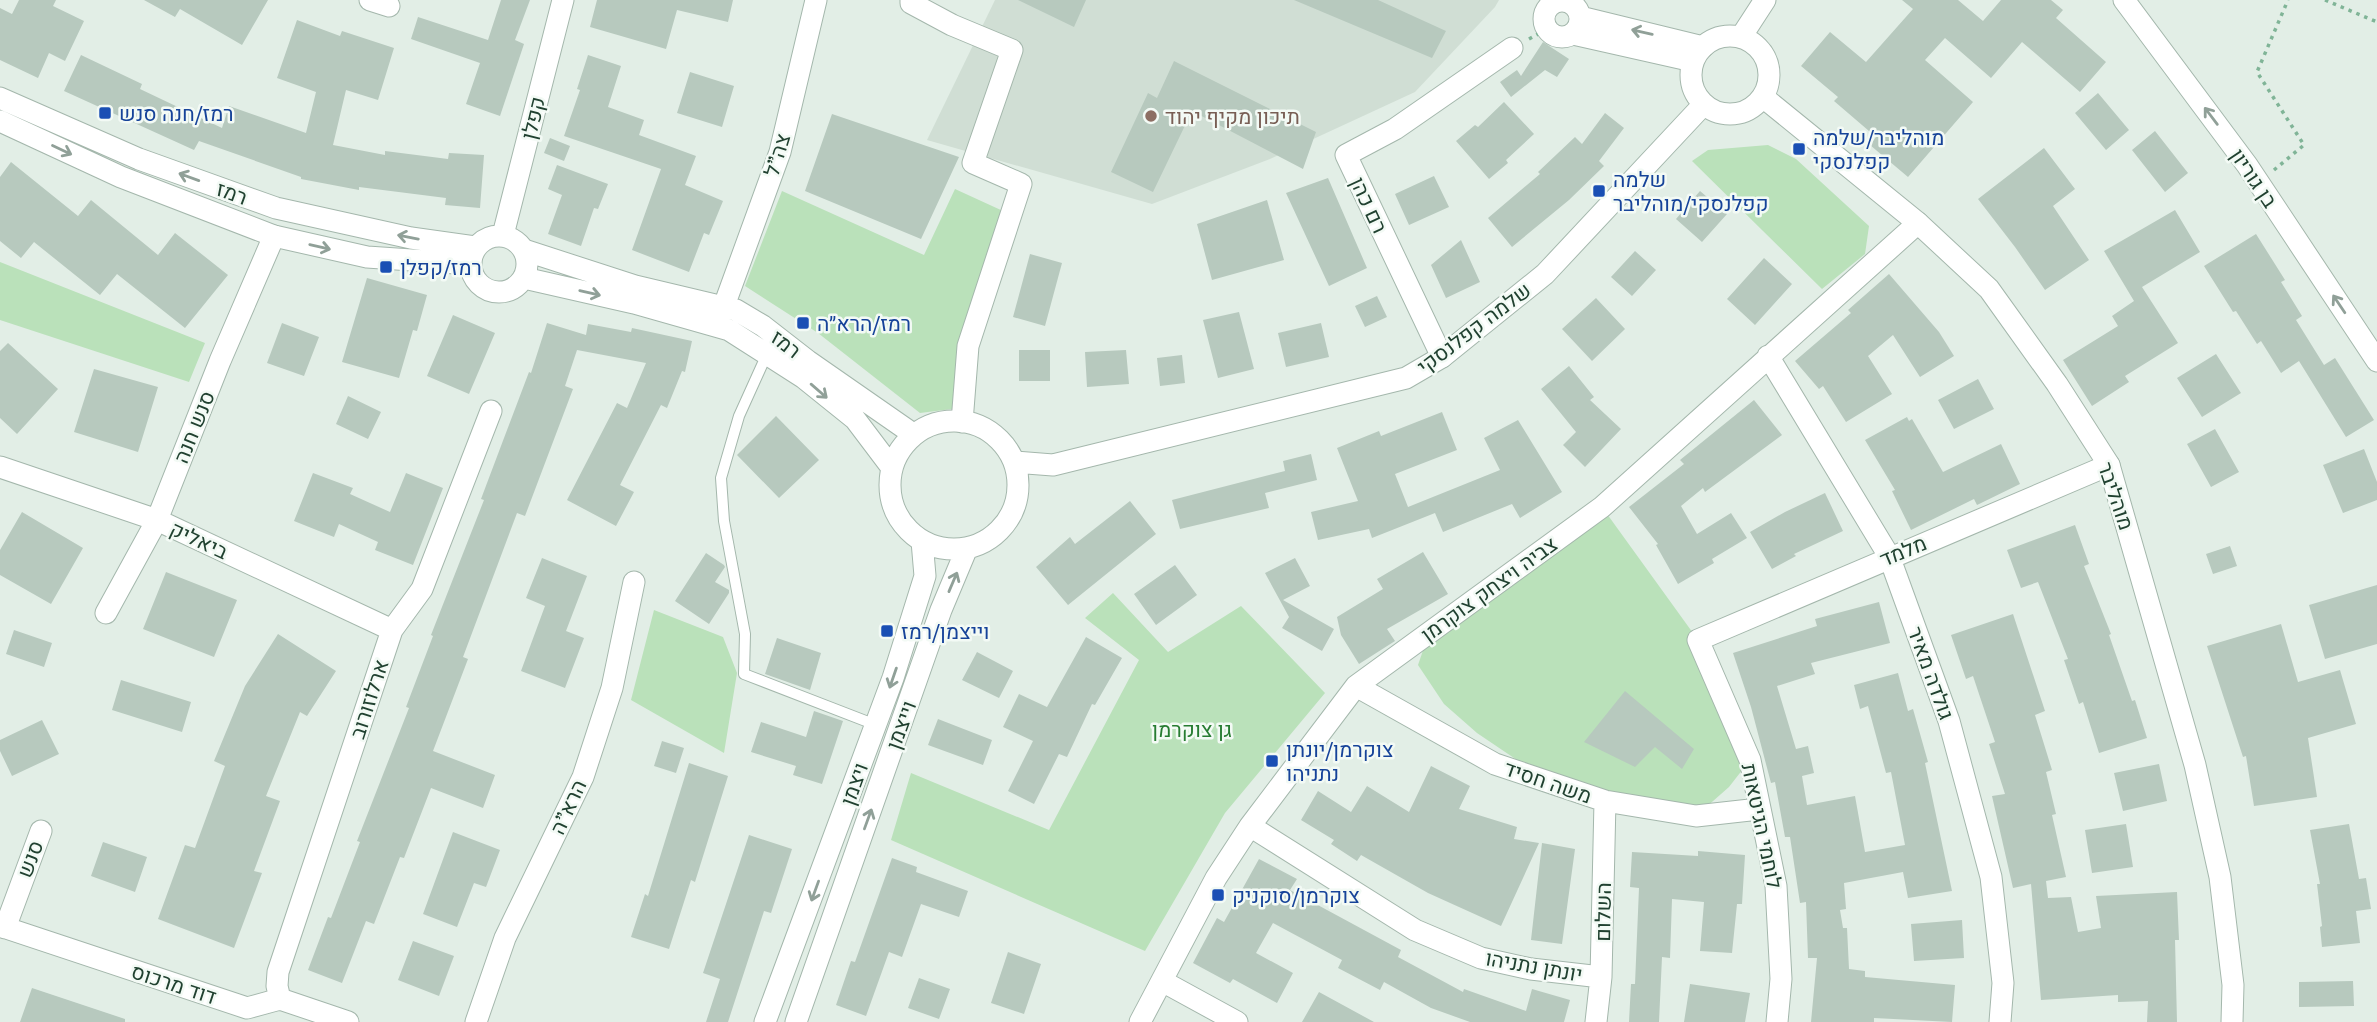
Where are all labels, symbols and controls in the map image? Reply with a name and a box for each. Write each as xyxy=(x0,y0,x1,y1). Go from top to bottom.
one-way arrow xyxy=(1631,25,1653,38)
street label: קפלן xyxy=(515,94,551,142)
place label: רמז/חנה סנש xyxy=(119,100,234,127)
place label: תיכון מקיף יהוד xyxy=(1165,103,1300,130)
marker: רמז/חנה סנש xyxy=(97,105,113,121)
one-way arrow xyxy=(2203,107,2218,126)
marker: תיכון מקיף יהוד xyxy=(1143,108,1159,124)
place label: מוהליבר/שלמה קפלנסקי xyxy=(1813,124,1944,175)
street label: צה"ל xyxy=(758,130,796,180)
marker: מוהליבר/שלמה קפלנסקי xyxy=(1791,141,1807,157)
one-way arrow xyxy=(51,143,72,157)
street label: בן גוריון xyxy=(2224,143,2284,213)
place label: שלמה קפלנסקי/מוהליבר xyxy=(1613,166,1769,217)
one-way arrow xyxy=(178,170,200,183)
street label: רם כהן xyxy=(1344,173,1394,237)
street label: רמז xyxy=(213,175,251,211)
marker: שלמה קפלנסקי/מוהליבר xyxy=(1591,183,1607,199)
one-way arrow xyxy=(397,230,420,244)
one-way arrow xyxy=(308,240,331,254)
place label: רמז/קפלן xyxy=(400,254,482,281)
marker: רמז/קפלן xyxy=(378,259,394,275)
street label: שלמה קפלנסקי xyxy=(1412,276,1536,380)
one-way arrow xyxy=(578,287,601,301)
one-way arrow xyxy=(2332,295,2346,314)
place label: רמז/הרא״ה xyxy=(817,310,911,337)
marker: רמז/הרא״ה xyxy=(795,315,811,331)
street label: רמז xyxy=(765,324,807,364)
one-way arrow xyxy=(810,383,828,399)
street label: סנש חנה xyxy=(167,387,221,467)
street label: מוהליבר xyxy=(2092,458,2140,534)
street label: ביאליק xyxy=(166,515,232,565)
street label: מלמד xyxy=(1875,529,1931,573)
street label: צביה ויצחק צוקרמן xyxy=(1415,530,1563,648)
one-way arrow xyxy=(947,572,960,593)
place label: וייצמן/רמז xyxy=(901,618,990,645)
marker: וייצמן/רמז xyxy=(879,623,895,639)
street label: גולדה מאיר xyxy=(1902,623,1960,723)
street label: ארלוזורוב xyxy=(343,656,395,742)
one-way arrow xyxy=(886,666,898,688)
street label: וייצמן xyxy=(880,697,922,753)
park label: גן צוקרמן xyxy=(1152,716,1232,743)
place label: צוקרמן/יונתן נתניהו xyxy=(1286,736,1393,787)
marker: צוקרמן/יונתן נתניהו xyxy=(1264,753,1280,769)
street label: משה חסיד xyxy=(1501,754,1595,810)
street label: ויצמן xyxy=(834,759,874,809)
street label: לוחמי הגיטאות xyxy=(1736,761,1788,891)
street label: הרא"ה xyxy=(544,775,592,839)
one-way arrow xyxy=(863,809,875,831)
street label: סנש xyxy=(11,837,49,881)
one-way arrow xyxy=(808,880,820,902)
place label: צוקרמן/סוקניק xyxy=(1232,882,1360,909)
street label: השלום xyxy=(1589,882,1617,942)
marker: צוקרמן/סוקניק xyxy=(1210,887,1226,903)
street label: יונתן נתניהו xyxy=(1483,944,1585,988)
street label: דוד מרכוס xyxy=(128,958,220,1010)

